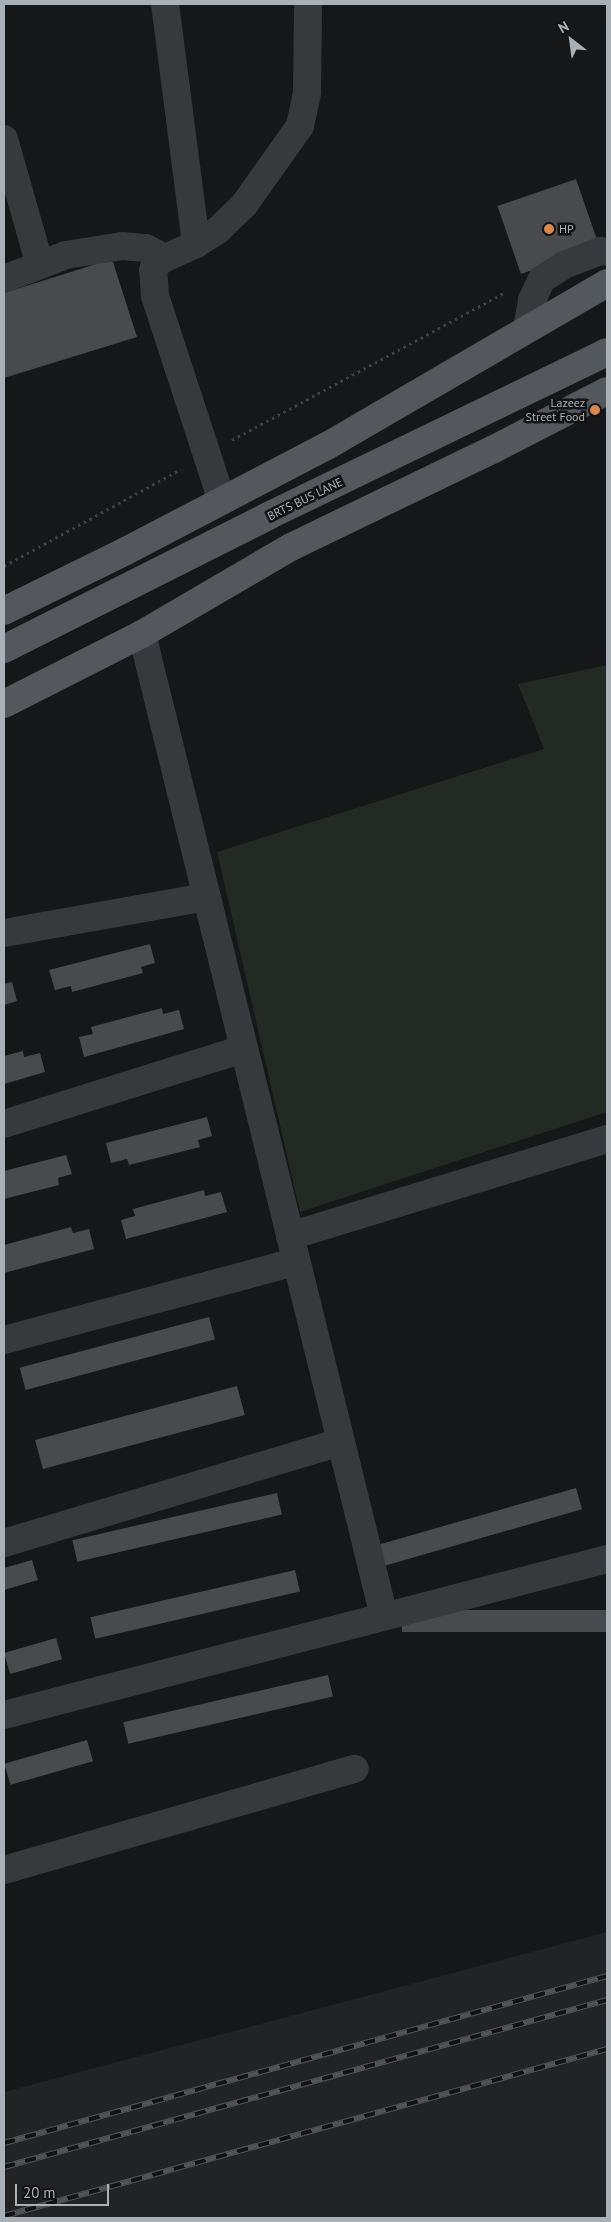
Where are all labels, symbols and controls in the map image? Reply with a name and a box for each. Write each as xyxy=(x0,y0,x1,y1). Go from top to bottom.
north arrow xyxy=(546,15,596,65)
text: N xyxy=(555,17,572,37)
place label: HP xyxy=(559,222,574,236)
marker: HP xyxy=(543,223,555,235)
place label: Lazeez Street Food xyxy=(526,396,585,424)
marker: Lazeez Street Food xyxy=(589,404,601,416)
street label: BRTS BUS LANE xyxy=(265,475,345,523)
scale bar xyxy=(18,2174,111,2206)
text: 20 m xyxy=(23,2183,56,2202)

